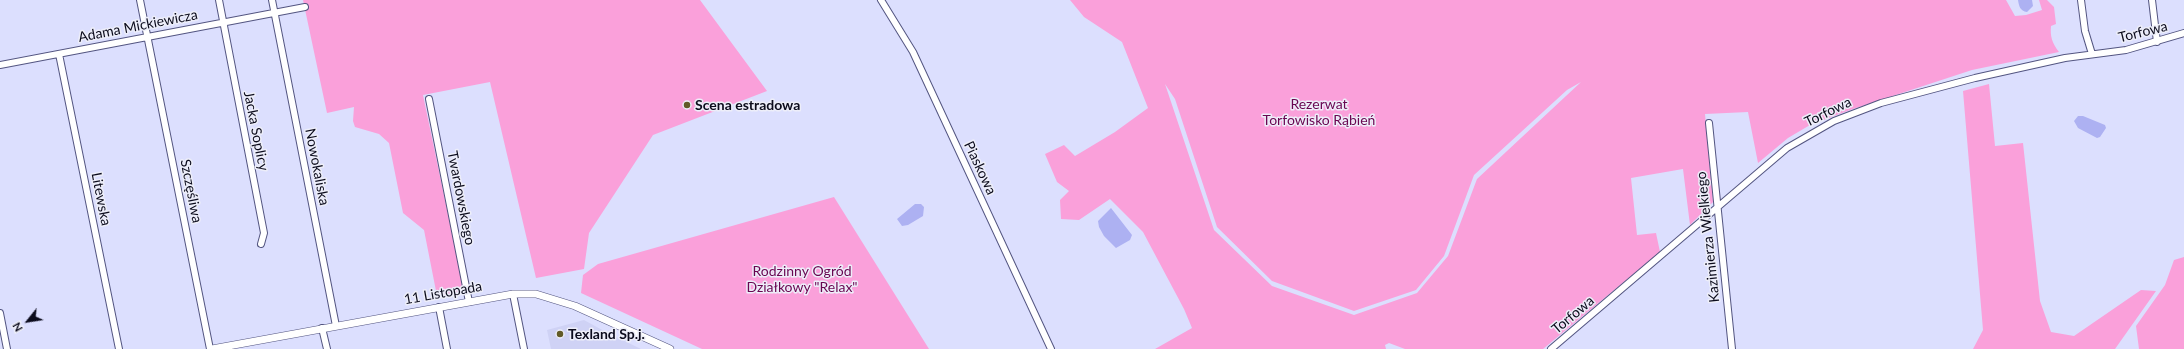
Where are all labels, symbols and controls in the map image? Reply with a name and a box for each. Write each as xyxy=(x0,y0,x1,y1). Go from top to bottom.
street label: Adama Mickiewicza xyxy=(77,6,199,46)
street label: Torfowa xyxy=(2117,18,2169,46)
street label: Jacka Soplicy xyxy=(240,90,272,172)
street label: Torfowa xyxy=(1802,93,1854,131)
park label: Rezerwat Torfowisko Rąbień xyxy=(1263,96,1375,128)
place label: Scena estradowa xyxy=(695,97,800,113)
marker: Scena estradowa xyxy=(682,100,692,110)
street label: Nowokaliska xyxy=(301,127,333,207)
street label: Piaskowa xyxy=(960,139,1000,197)
street label: Twardowskiego xyxy=(444,150,478,246)
street label: Szczęśliwa xyxy=(177,158,205,224)
street label: Litewska xyxy=(88,171,114,227)
street label: Kazimierza Wielkiego xyxy=(1693,171,1723,303)
park label: Rodzinny Ogród Działkowy "Relax" xyxy=(746,263,858,296)
street label: 11 Listopada xyxy=(403,278,483,308)
street label: Torfowa xyxy=(1548,293,1598,337)
north arrow xyxy=(8,301,48,341)
text: N xyxy=(9,320,25,334)
place label: Texland Sp.j. xyxy=(568,326,645,342)
marker: Texland Sp.j. xyxy=(555,329,565,339)

